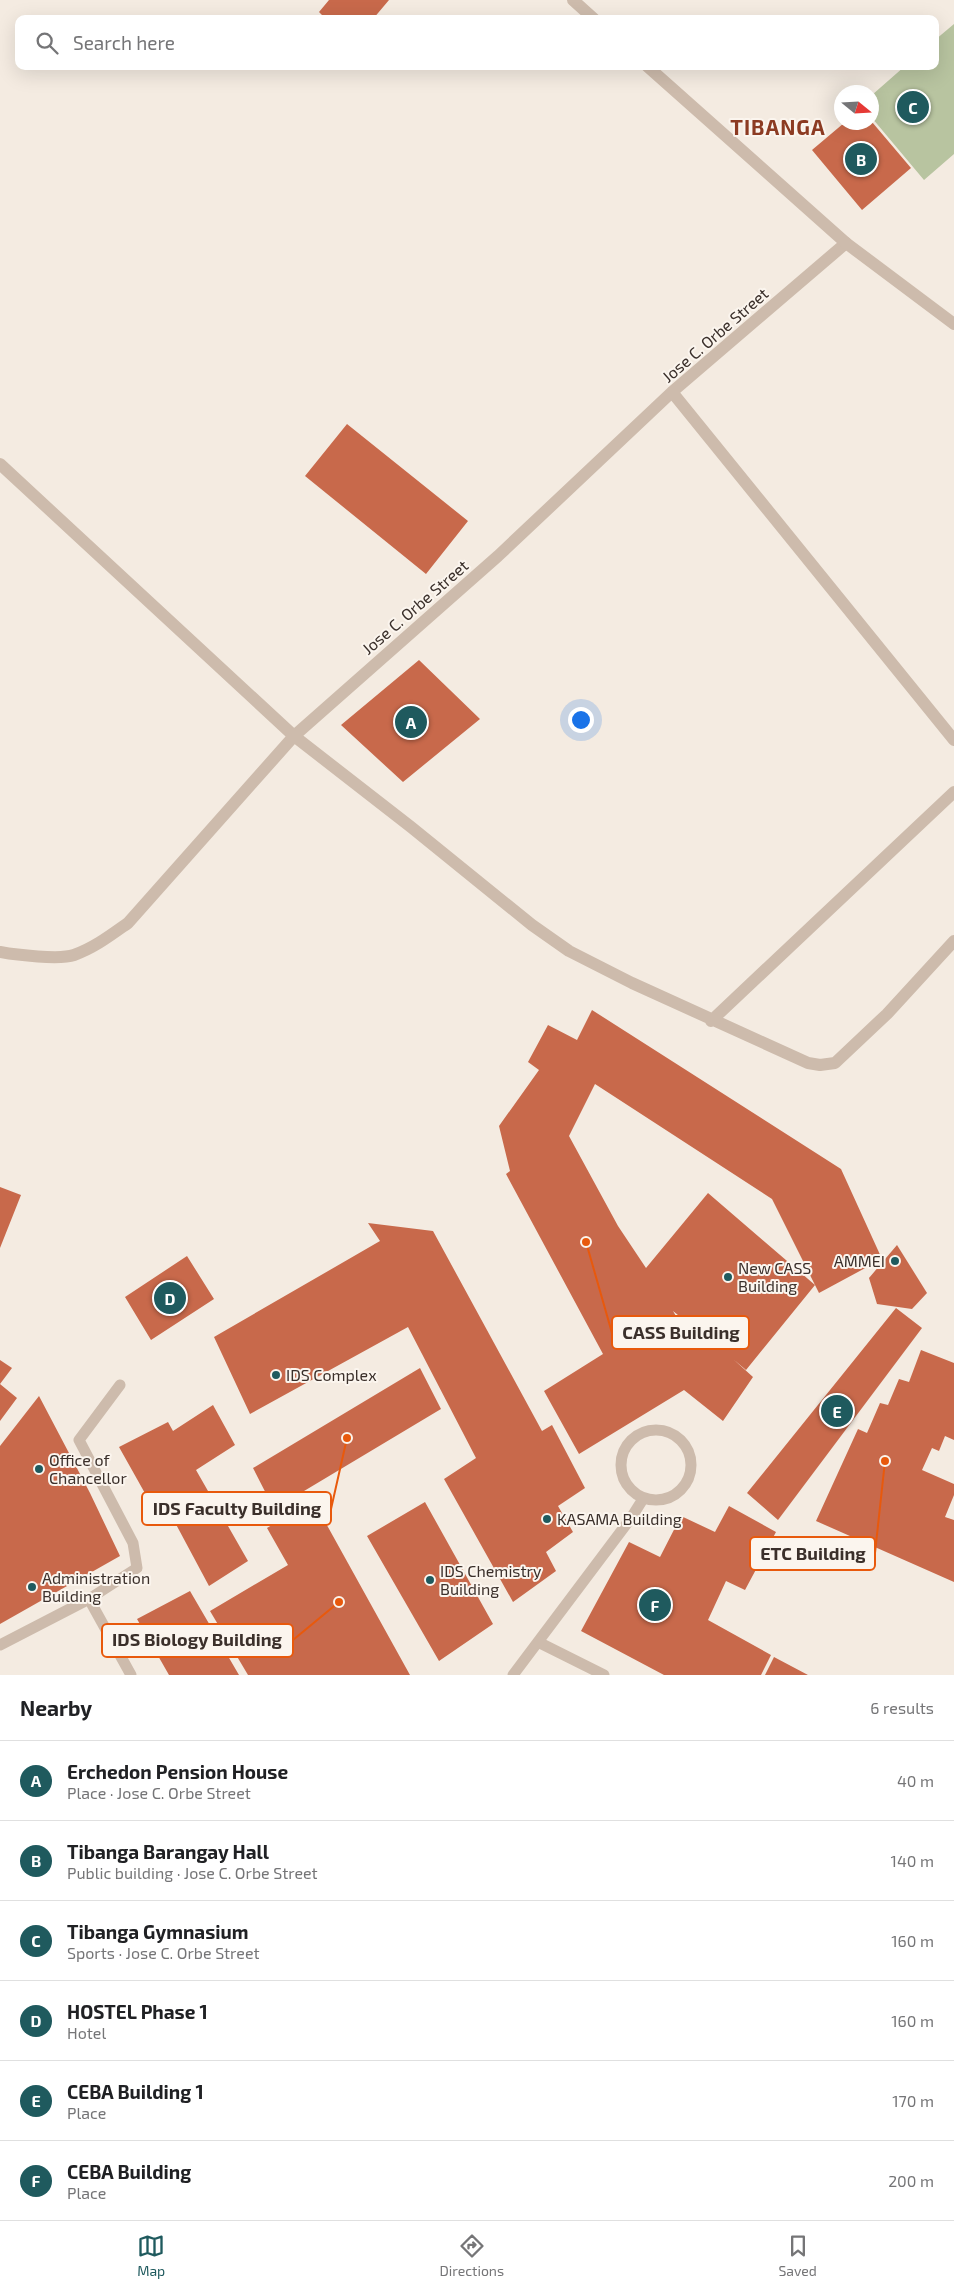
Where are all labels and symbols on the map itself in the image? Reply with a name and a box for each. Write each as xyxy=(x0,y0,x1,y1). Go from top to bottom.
north arrow xyxy=(834,85,879,130)
pin: C xyxy=(897,88,929,126)
district label: TIBANGA xyxy=(730,114,826,139)
pin: B xyxy=(845,140,877,178)
street label: Jose C. Orbe Street xyxy=(658,283,771,386)
street label: Jose C. Orbe Street xyxy=(358,555,471,658)
pin: A xyxy=(395,703,427,741)
your location xyxy=(568,707,594,733)
place label: AMMEI xyxy=(834,1251,885,1270)
marker: AMMEI xyxy=(889,1255,901,1267)
place label: New CASS Building xyxy=(738,1258,811,1295)
marker: New CASS Building xyxy=(722,1271,734,1283)
pin: D xyxy=(154,1279,186,1317)
callout: CASS Building xyxy=(612,1316,749,1349)
text: CASS Building xyxy=(622,1321,740,1343)
place label: IDS Complex xyxy=(286,1365,377,1384)
marker: IDS Complex xyxy=(270,1369,282,1381)
pin: E xyxy=(821,1392,853,1430)
place label: Office of Chancellor xyxy=(49,1450,127,1487)
marker: Office of Chancellor xyxy=(33,1463,45,1475)
callout: IDS Faculty Building xyxy=(142,1492,331,1525)
text: IDS Faculty Building xyxy=(153,1497,322,1519)
place label: KASAMA Building xyxy=(557,1509,682,1528)
marker: KASAMA Building xyxy=(541,1513,553,1525)
callout: ETC Building xyxy=(750,1537,875,1570)
text: ETC Building xyxy=(760,1542,866,1564)
place label: IDS Chemistry Building xyxy=(440,1561,542,1598)
place label: Administration Building xyxy=(42,1568,150,1605)
marker: IDS Chemistry Building xyxy=(424,1574,436,1586)
marker: Administration Building xyxy=(26,1581,38,1593)
pin: F xyxy=(639,1586,671,1624)
callout: IDS Biology Building xyxy=(102,1624,293,1657)
text: IDS Biology Building xyxy=(112,1628,282,1650)

